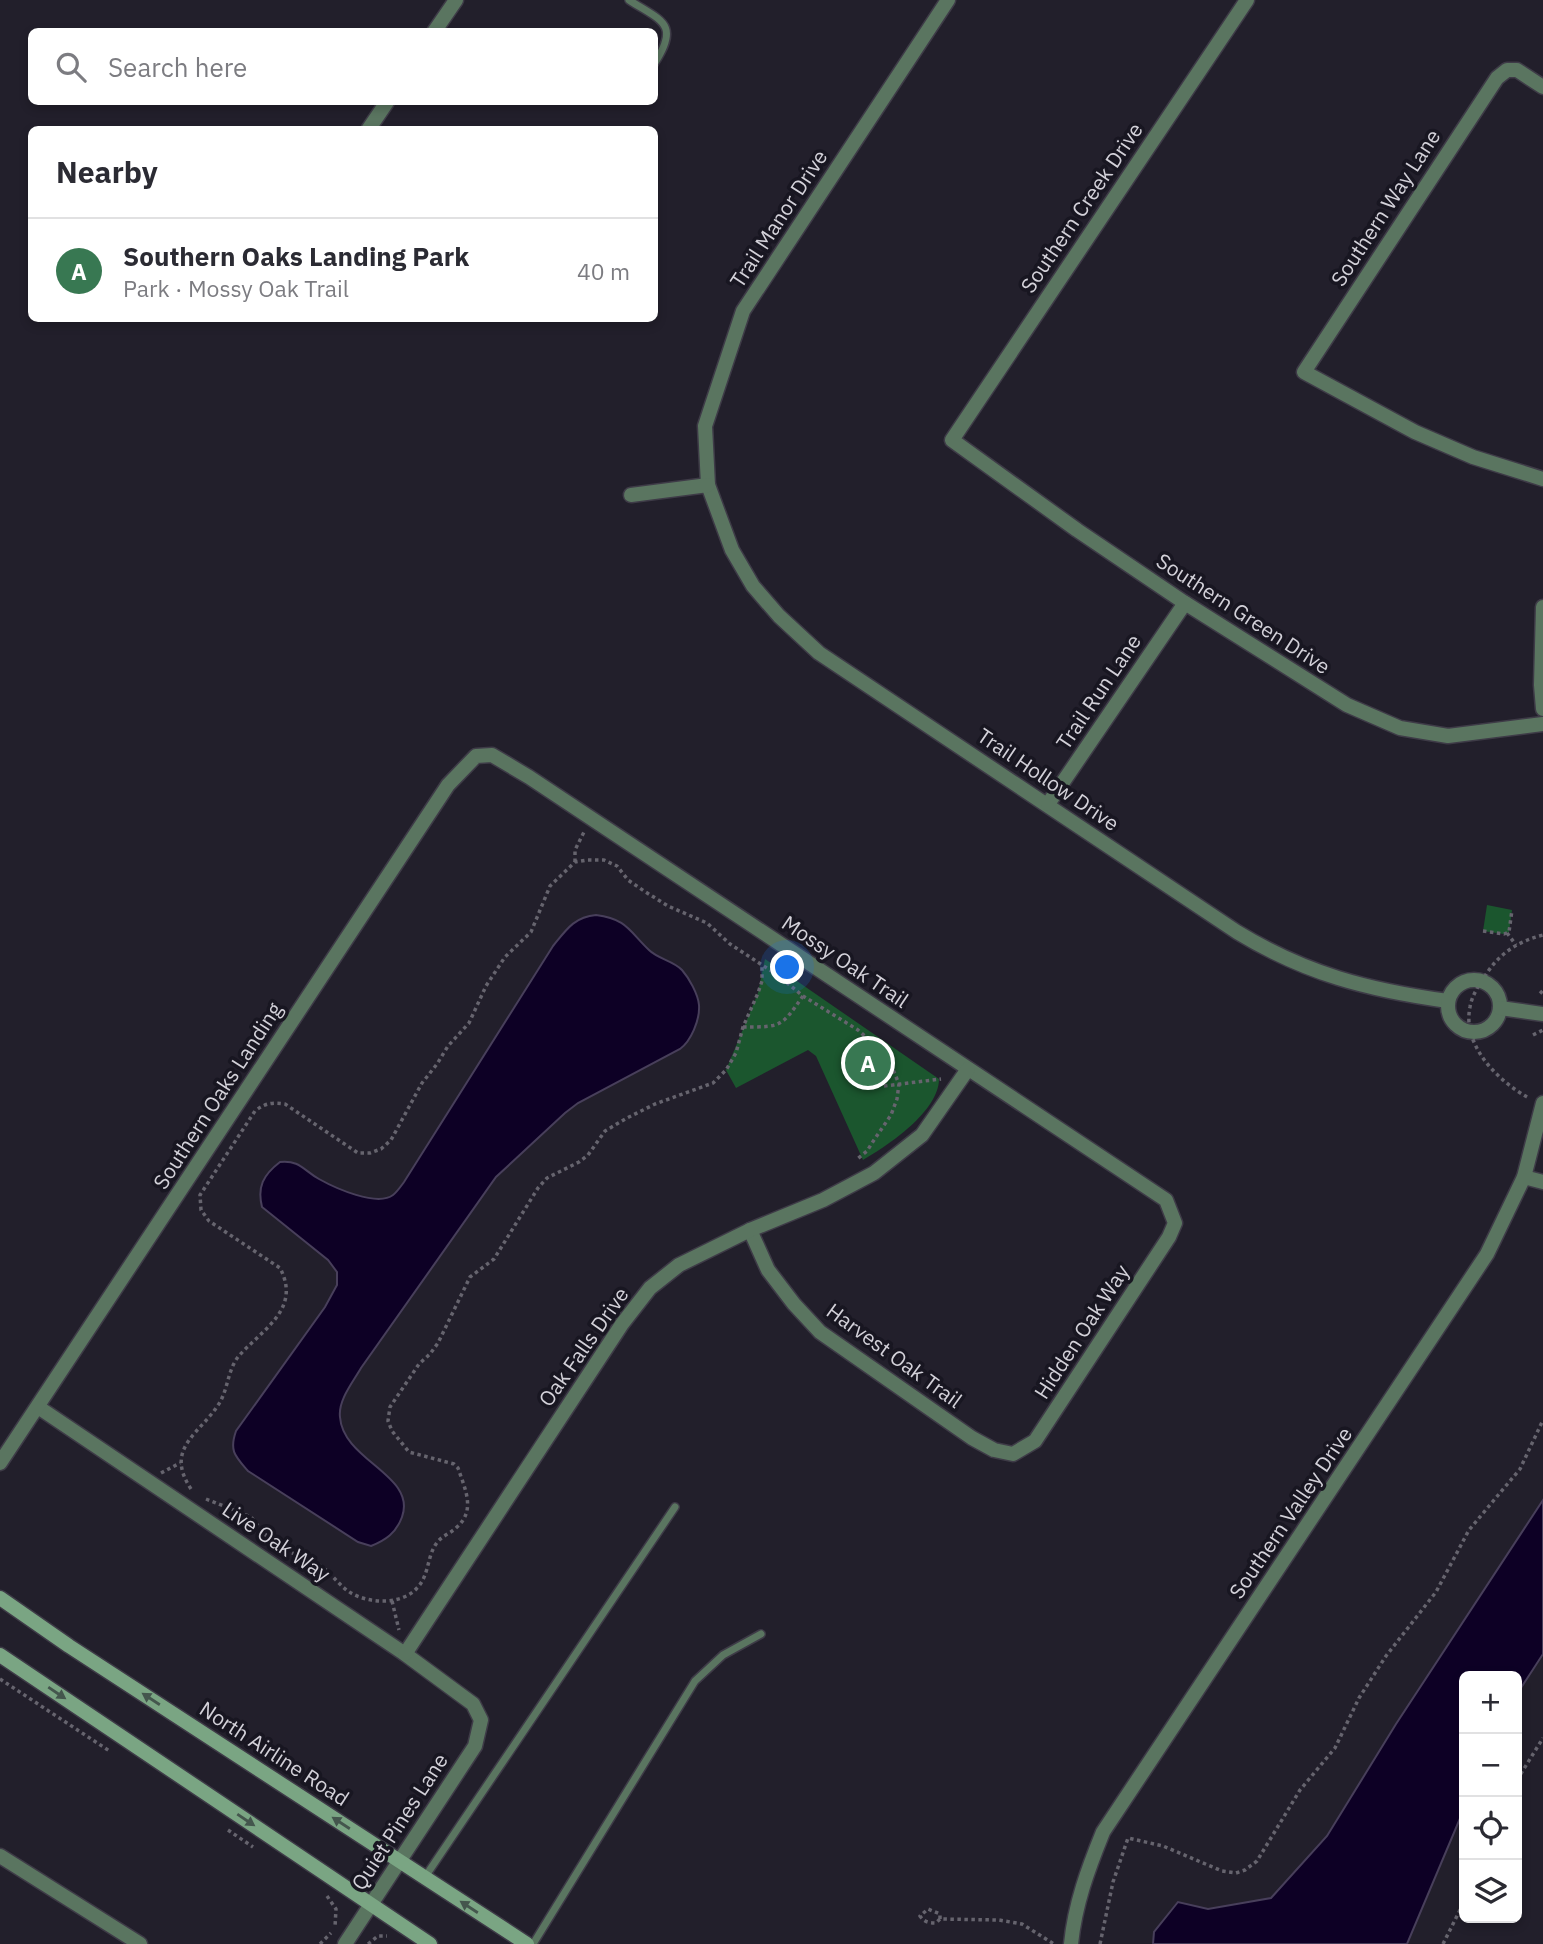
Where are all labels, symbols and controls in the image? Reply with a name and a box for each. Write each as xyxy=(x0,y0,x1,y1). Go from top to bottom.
search box xyxy=(28,28,658,105)
icon: search xyxy=(52,48,90,86)
text: Search here xyxy=(108,50,247,84)
street label: Southern Creek Drive xyxy=(1014,117,1149,298)
street label: Southern Way Lane xyxy=(1324,124,1446,291)
street label: Trail Manor Drive xyxy=(723,144,833,293)
text: Nearby xyxy=(56,152,158,191)
text: Southern Oaks Landing Park xyxy=(123,239,469,273)
text: A xyxy=(71,256,87,286)
text: 40 m xyxy=(577,256,630,286)
text: Park · Mossy Oak Trail xyxy=(123,273,349,303)
street label: Southern Green Drive xyxy=(1151,546,1336,680)
street label: Trail Run Lane xyxy=(1049,628,1147,755)
street label: Trail Hollow Drive xyxy=(972,721,1125,837)
street label: Mossy Oak Trail xyxy=(777,908,915,1014)
your location xyxy=(770,950,804,984)
street label: Southern Oaks Landing xyxy=(146,997,288,1194)
pin: A xyxy=(845,1037,891,1089)
street label: Hidden Oak Way xyxy=(1027,1258,1135,1404)
street label: Oak Falls Drive xyxy=(532,1281,635,1412)
street label: Harvest Oak Trail xyxy=(821,1297,968,1414)
street label: Southern Valley Drive xyxy=(1222,1421,1358,1604)
street label: Live Oak Way xyxy=(217,1495,336,1588)
map controls xyxy=(1459,1671,1522,1923)
button: + xyxy=(1459,1671,1522,1734)
one-way arrow xyxy=(47,1687,67,1700)
one-way arrow xyxy=(142,1692,160,1706)
street label: North Airline Road xyxy=(194,1694,355,1812)
button: − xyxy=(1459,1734,1522,1797)
street label: Quiet Pines Lane xyxy=(344,1748,454,1895)
button: locate xyxy=(1459,1797,1522,1860)
one-way arrow xyxy=(237,1813,255,1827)
one-way arrow xyxy=(332,1817,351,1830)
button: layers xyxy=(1459,1860,1522,1923)
one-way arrow xyxy=(460,1900,479,1913)

